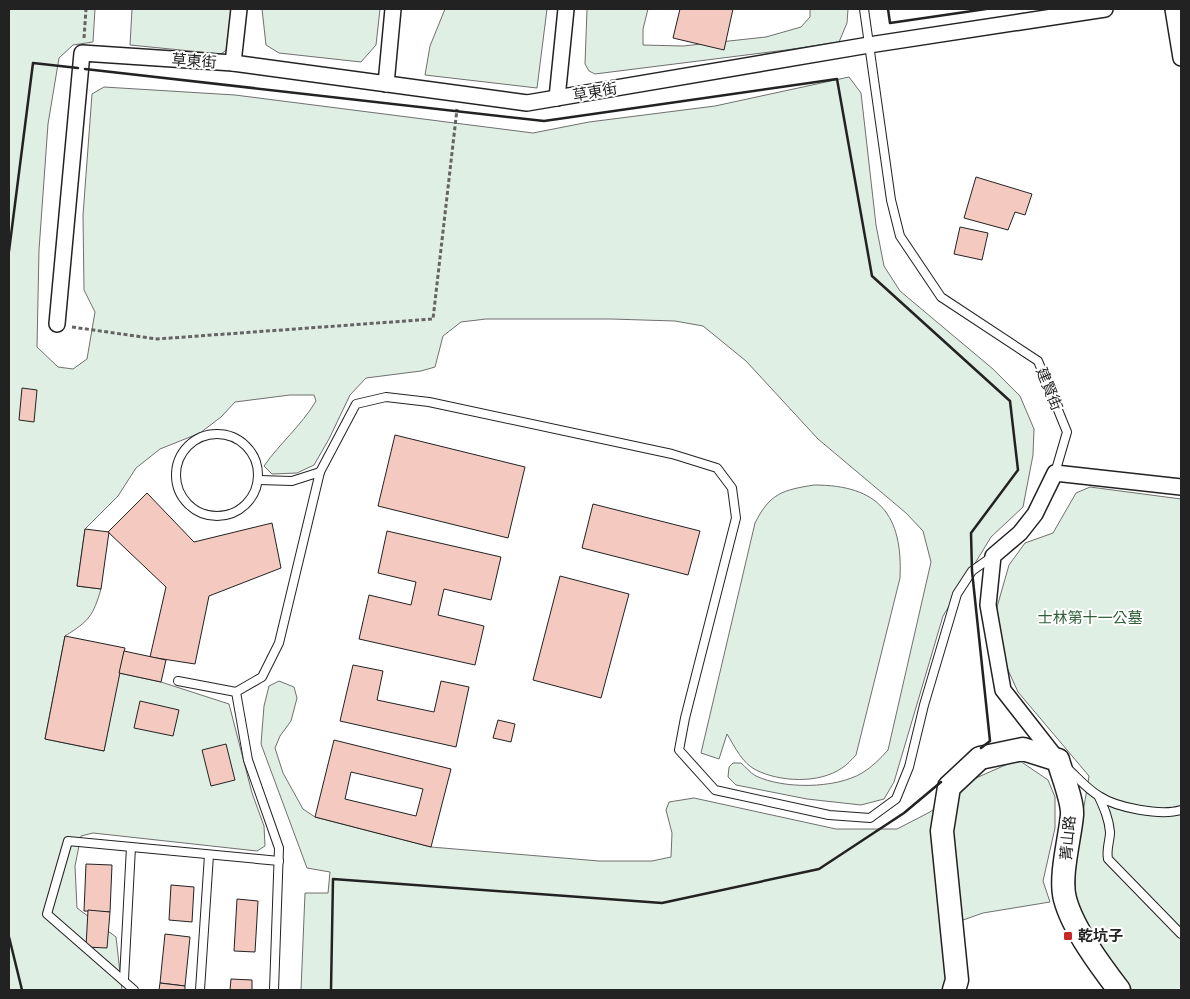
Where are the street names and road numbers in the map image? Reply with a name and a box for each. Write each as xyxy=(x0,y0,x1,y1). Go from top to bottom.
street label: 草東街 xyxy=(171,49,217,73)
street label: 草東街 xyxy=(571,78,619,106)
street label: 建賢街 xyxy=(1031,364,1067,414)
street label: 菁山路 xyxy=(1056,815,1080,861)

